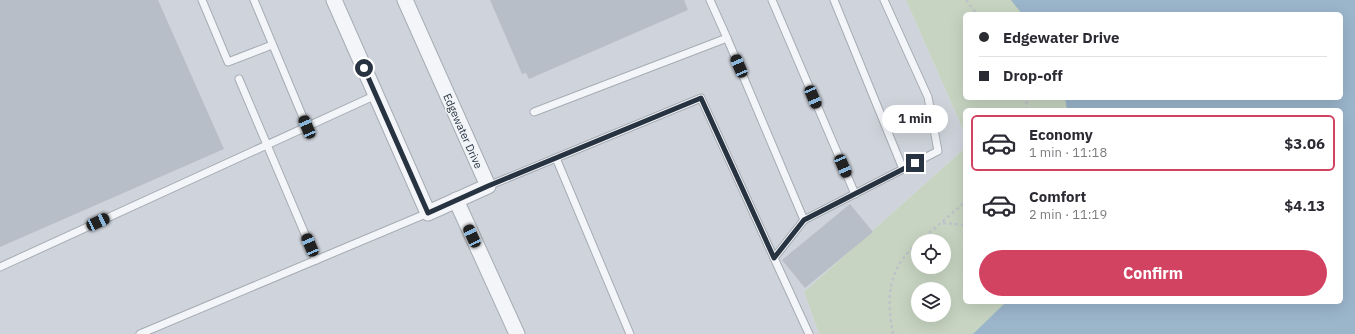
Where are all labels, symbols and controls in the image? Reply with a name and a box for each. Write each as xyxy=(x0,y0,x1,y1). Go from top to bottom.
text: Edgewater Drive xyxy=(1003,28,1119,47)
car xyxy=(729,53,749,79)
route start xyxy=(355,59,373,77)
text: Drop-off xyxy=(1003,66,1063,85)
car xyxy=(803,84,823,110)
street label: Edgewater Drive xyxy=(440,91,486,171)
callout: 1 min xyxy=(882,105,948,133)
text: 1 min xyxy=(898,110,932,127)
car xyxy=(297,114,317,140)
icon: car xyxy=(981,125,1017,161)
text: Economy xyxy=(1029,125,1093,144)
text: $3.06 xyxy=(1284,134,1325,153)
text: 1 min · 11:18 xyxy=(1029,144,1107,161)
car xyxy=(833,153,853,179)
route end xyxy=(906,154,924,172)
icon: car xyxy=(981,187,1017,223)
text: Comfort xyxy=(1029,187,1086,206)
text: $4.13 xyxy=(1284,196,1325,215)
text: 2 min · 11:19 xyxy=(1029,206,1107,223)
car xyxy=(85,211,111,233)
car xyxy=(461,223,483,249)
car xyxy=(300,232,320,258)
map controls xyxy=(911,234,951,322)
button: locate xyxy=(911,234,951,274)
button: Confirm xyxy=(979,250,1327,296)
button: layers xyxy=(911,282,951,322)

